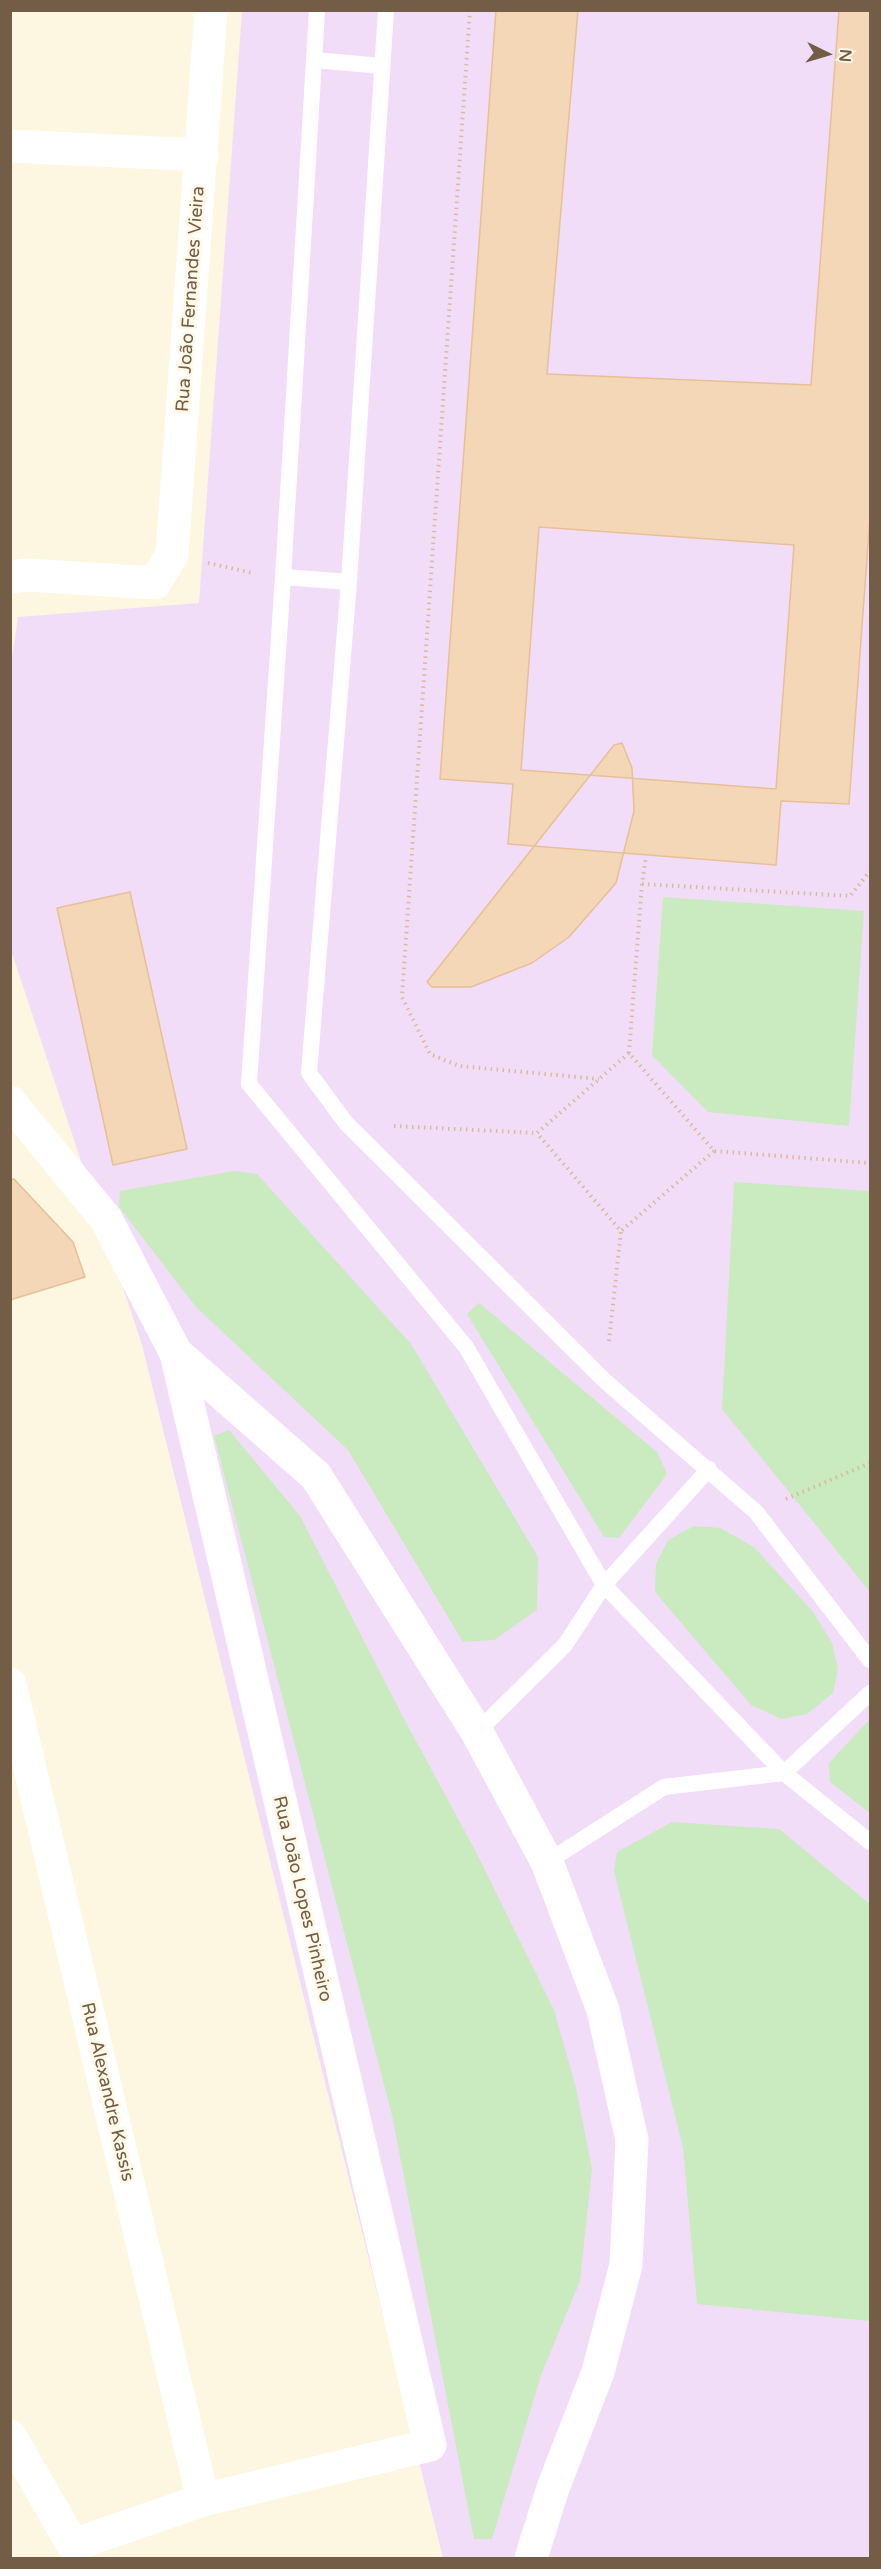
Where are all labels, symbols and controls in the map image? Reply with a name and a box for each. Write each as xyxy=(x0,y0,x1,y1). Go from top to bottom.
north arrow xyxy=(797,24,857,84)
text: N xyxy=(834,48,855,63)
street label: Rua João Fernandes Vieira xyxy=(172,185,210,413)
street label: Rua João Lopes Pinheiro xyxy=(268,1794,336,2004)
street label: Rua Alexandre Kassis xyxy=(76,2001,138,2183)

